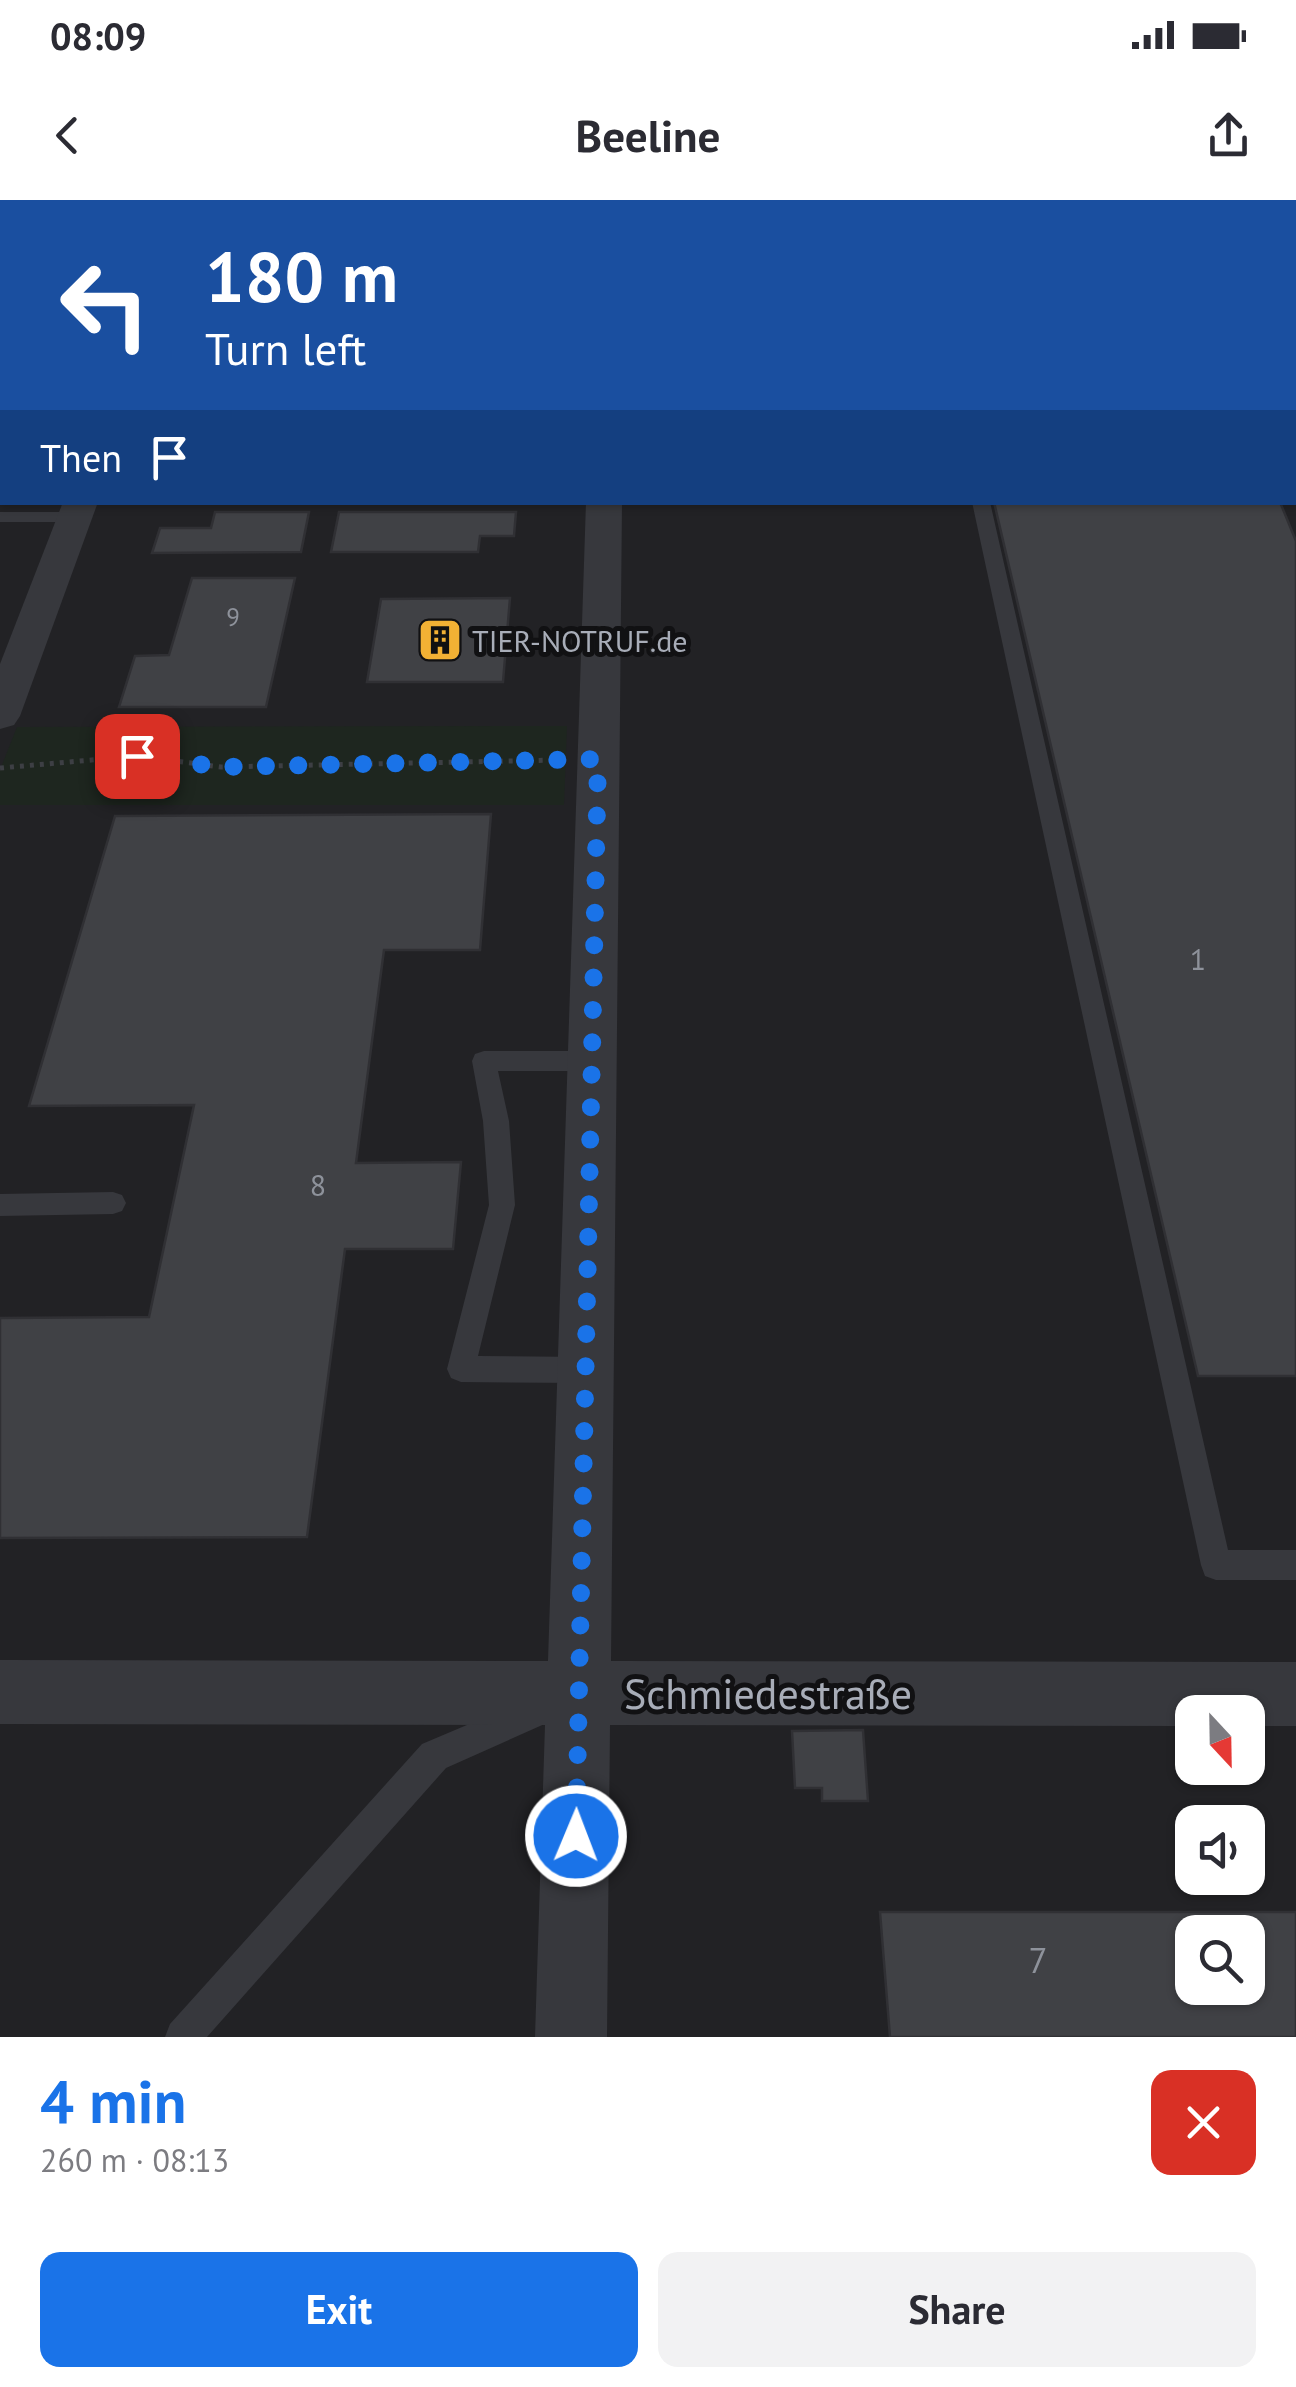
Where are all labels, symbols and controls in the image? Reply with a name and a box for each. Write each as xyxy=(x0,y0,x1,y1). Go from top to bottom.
text: 08:09 xyxy=(50,11,146,60)
text: Beeline xyxy=(576,106,720,164)
icon: back xyxy=(40,108,95,163)
icon: share xyxy=(1201,108,1256,163)
text: 180 m xyxy=(205,231,398,321)
icon: left xyxy=(40,240,170,370)
text: Turn left xyxy=(205,319,366,377)
icon: arrive xyxy=(142,430,197,485)
text: Then xyxy=(40,433,122,482)
house number: 9 xyxy=(226,601,240,633)
building icon: TIER-NOTRUF.de xyxy=(417,617,463,663)
place label: TIER-NOTRUF.de xyxy=(472,621,688,660)
pin xyxy=(95,714,180,799)
icon: arrive xyxy=(110,729,165,784)
house number: 1 xyxy=(1190,939,1206,978)
house number: 8 xyxy=(310,1165,326,1204)
street label: Schmiedestraße xyxy=(624,1666,912,1721)
north arrow xyxy=(1175,1695,1265,1785)
map controls xyxy=(1175,1695,1265,2005)
position arrow xyxy=(524,1784,628,1888)
button: sound xyxy=(1175,1805,1265,1895)
button: search xyxy=(1175,1915,1265,2005)
house number: 7 xyxy=(1028,1937,1048,1983)
text: 4 min xyxy=(40,2062,186,2140)
button: close xyxy=(1151,2070,1256,2175)
text: 260 m · 08:13 xyxy=(40,2139,229,2181)
button: Exit xyxy=(40,2252,638,2367)
button: Share xyxy=(658,2252,1256,2367)

